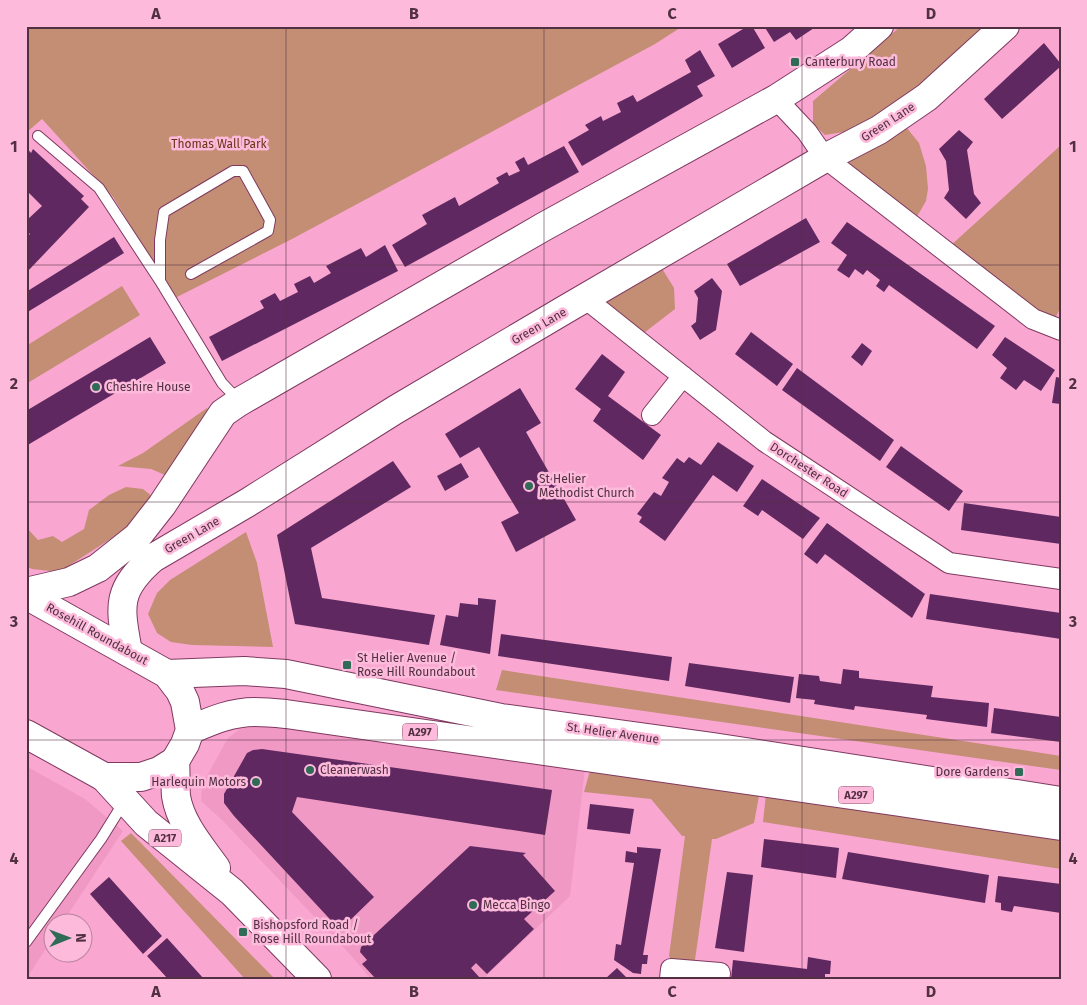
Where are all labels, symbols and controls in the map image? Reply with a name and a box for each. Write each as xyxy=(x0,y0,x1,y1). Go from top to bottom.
text: A xyxy=(150,4,161,23)
text: B xyxy=(409,4,419,23)
text: C xyxy=(667,4,677,23)
text: D xyxy=(926,4,936,23)
place label: Canterbury Road xyxy=(805,55,896,69)
marker: Canterbury Road xyxy=(789,56,801,68)
street label: Green Lane xyxy=(859,99,917,145)
text: 1 xyxy=(10,137,18,156)
park label: Thomas Wall Park xyxy=(171,137,268,151)
text: 1 xyxy=(1069,137,1077,156)
street label: Green Lane xyxy=(509,305,569,347)
text: 2 xyxy=(10,374,18,393)
text: 2 xyxy=(1069,374,1077,393)
place label: Cheshire House xyxy=(106,380,190,394)
marker: Cheshire House xyxy=(90,381,102,393)
street label: Dorchester Road xyxy=(767,440,851,500)
place label: St Helier Methodist Church xyxy=(539,472,635,500)
marker: St Helier Methodist Church xyxy=(523,480,535,492)
street label: Green Lane xyxy=(162,514,222,556)
street label: Rosehill Roundabout xyxy=(44,600,151,668)
text: 3 xyxy=(9,612,18,631)
text: 3 xyxy=(1068,612,1077,631)
place label: St Helier Avenue / Rose Hill Roundabout xyxy=(357,651,476,679)
marker: St Helier Avenue / Rose Hill Roundabout xyxy=(341,659,353,671)
street label: St. Helier Avenue xyxy=(566,720,660,746)
road number: A297 xyxy=(402,724,438,740)
place label: Cleanerwash xyxy=(320,763,389,777)
marker: Cleanerwash xyxy=(304,764,316,776)
place label: Dore Gardens xyxy=(936,765,1009,779)
marker: Dore Gardens xyxy=(1013,766,1025,778)
place label: Harlequin Motors xyxy=(151,775,246,789)
marker: Harlequin Motors xyxy=(250,776,262,788)
road number: A297 xyxy=(838,786,874,804)
road number: A217 xyxy=(149,830,181,846)
text: 4 xyxy=(9,849,19,868)
text: 4 xyxy=(1068,849,1078,868)
place label: Mecca Bingo xyxy=(483,898,550,912)
marker: Mecca Bingo xyxy=(467,899,479,911)
north arrow xyxy=(42,912,92,962)
place label: Bishopsford Road / Rose Hill Roundabout xyxy=(253,918,372,946)
marker: Bishopsford Road / Rose Hill Roundabout xyxy=(237,926,249,938)
text: N xyxy=(72,933,89,943)
text: A xyxy=(150,982,161,1001)
text: B xyxy=(409,982,419,1001)
text: C xyxy=(667,982,677,1001)
text: D xyxy=(926,982,936,1001)

